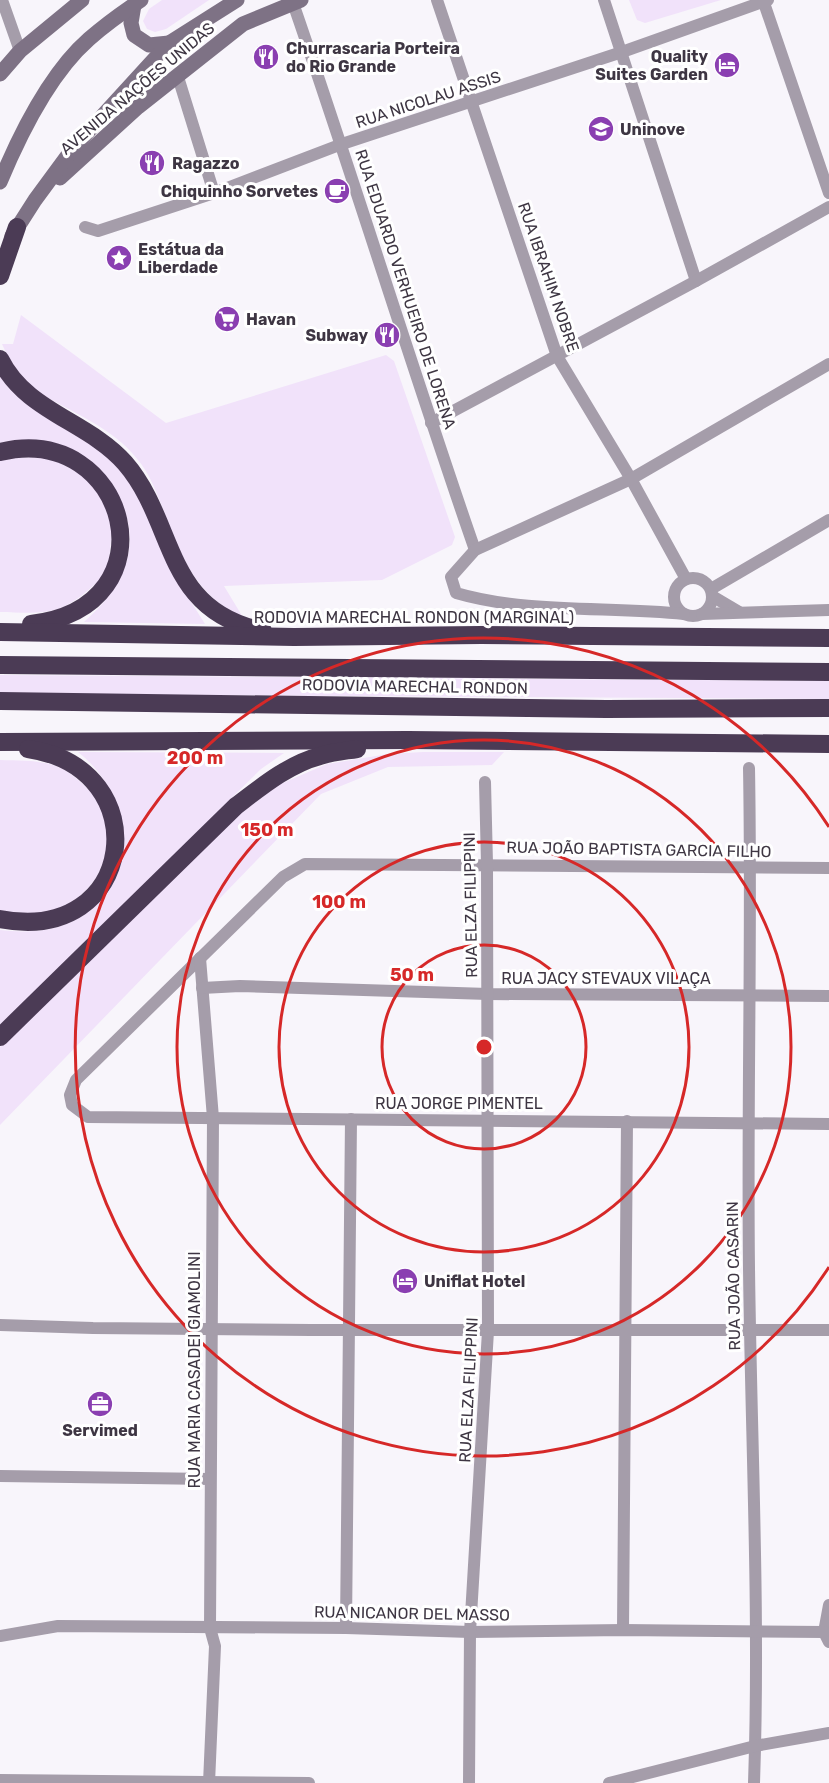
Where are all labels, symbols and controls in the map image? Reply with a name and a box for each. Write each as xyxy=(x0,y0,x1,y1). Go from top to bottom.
street label: AVENIDA NAÇÕES UNIDAS xyxy=(56,18,218,158)
place label: Churrascaria Porteira do Rio Grande xyxy=(286,39,460,76)
restaurant icon: Churrascaria Porteira do Rio Grande xyxy=(251,42,281,72)
place label: Quality Suites Garden xyxy=(595,47,708,84)
hotel icon: Quality Suites Garden xyxy=(712,50,742,80)
street label: RUA NICOLAU ASSIS xyxy=(353,67,503,132)
school or university icon: Uninove xyxy=(586,114,616,144)
place label: Uninove xyxy=(620,120,685,139)
street label: RUA EDUARDO VERHUEIRO DE LORENA xyxy=(351,147,460,432)
restaurant icon: Ragazzo xyxy=(137,148,167,178)
place label: Ragazzo xyxy=(172,154,240,173)
cafe icon: Chiquinho Sorvetes xyxy=(322,176,352,206)
place label: Chiquinho Sorvetes xyxy=(161,182,318,201)
street label: RUA IBRAHIM NOBRE xyxy=(514,200,583,355)
place label: Estátua da Liberdade xyxy=(138,240,224,277)
place icon: Estátua da Liberdade xyxy=(104,243,134,273)
supermarket icon: Havan xyxy=(212,304,242,334)
place label: Havan xyxy=(246,310,296,329)
restaurant icon: Subway xyxy=(372,320,402,350)
place label: Subway xyxy=(305,326,368,345)
street label: RODOVIA MARECHAL RONDON (MARGINAL) xyxy=(254,608,574,627)
street label: RODOVIA MARECHAL RONDON xyxy=(302,675,528,698)
text: 200 m xyxy=(167,747,223,769)
text: 150 m xyxy=(240,819,294,841)
street label: RUA ELZA FILIPPINI xyxy=(460,832,481,978)
street label: RUA JOÃO BAPTISTA GARCIA FILHO xyxy=(506,838,772,861)
text: 100 m xyxy=(312,891,366,913)
text: 50 m xyxy=(390,964,434,986)
street label: RUA JACY STEVAUX VILAÇA xyxy=(501,969,711,988)
centre of rings xyxy=(474,1037,494,1057)
street label: RUA JORGE PIMENTEL xyxy=(375,1094,543,1113)
street label: RUA JOÃO CASARIN xyxy=(723,1201,744,1351)
street label: RUA MARIA CASADEI GIAMOLINI xyxy=(185,1251,204,1489)
hotel icon: Uniflat Hotel xyxy=(390,1266,420,1296)
place label: Uniflat Hotel xyxy=(424,1272,525,1291)
street label: RUA ELZA FILIPPINI xyxy=(455,1317,482,1463)
office icon: Servimed xyxy=(85,1389,115,1419)
place label: Servimed xyxy=(62,1421,138,1440)
street label: RUA NICANOR DEL MASSO xyxy=(314,1602,510,1625)

